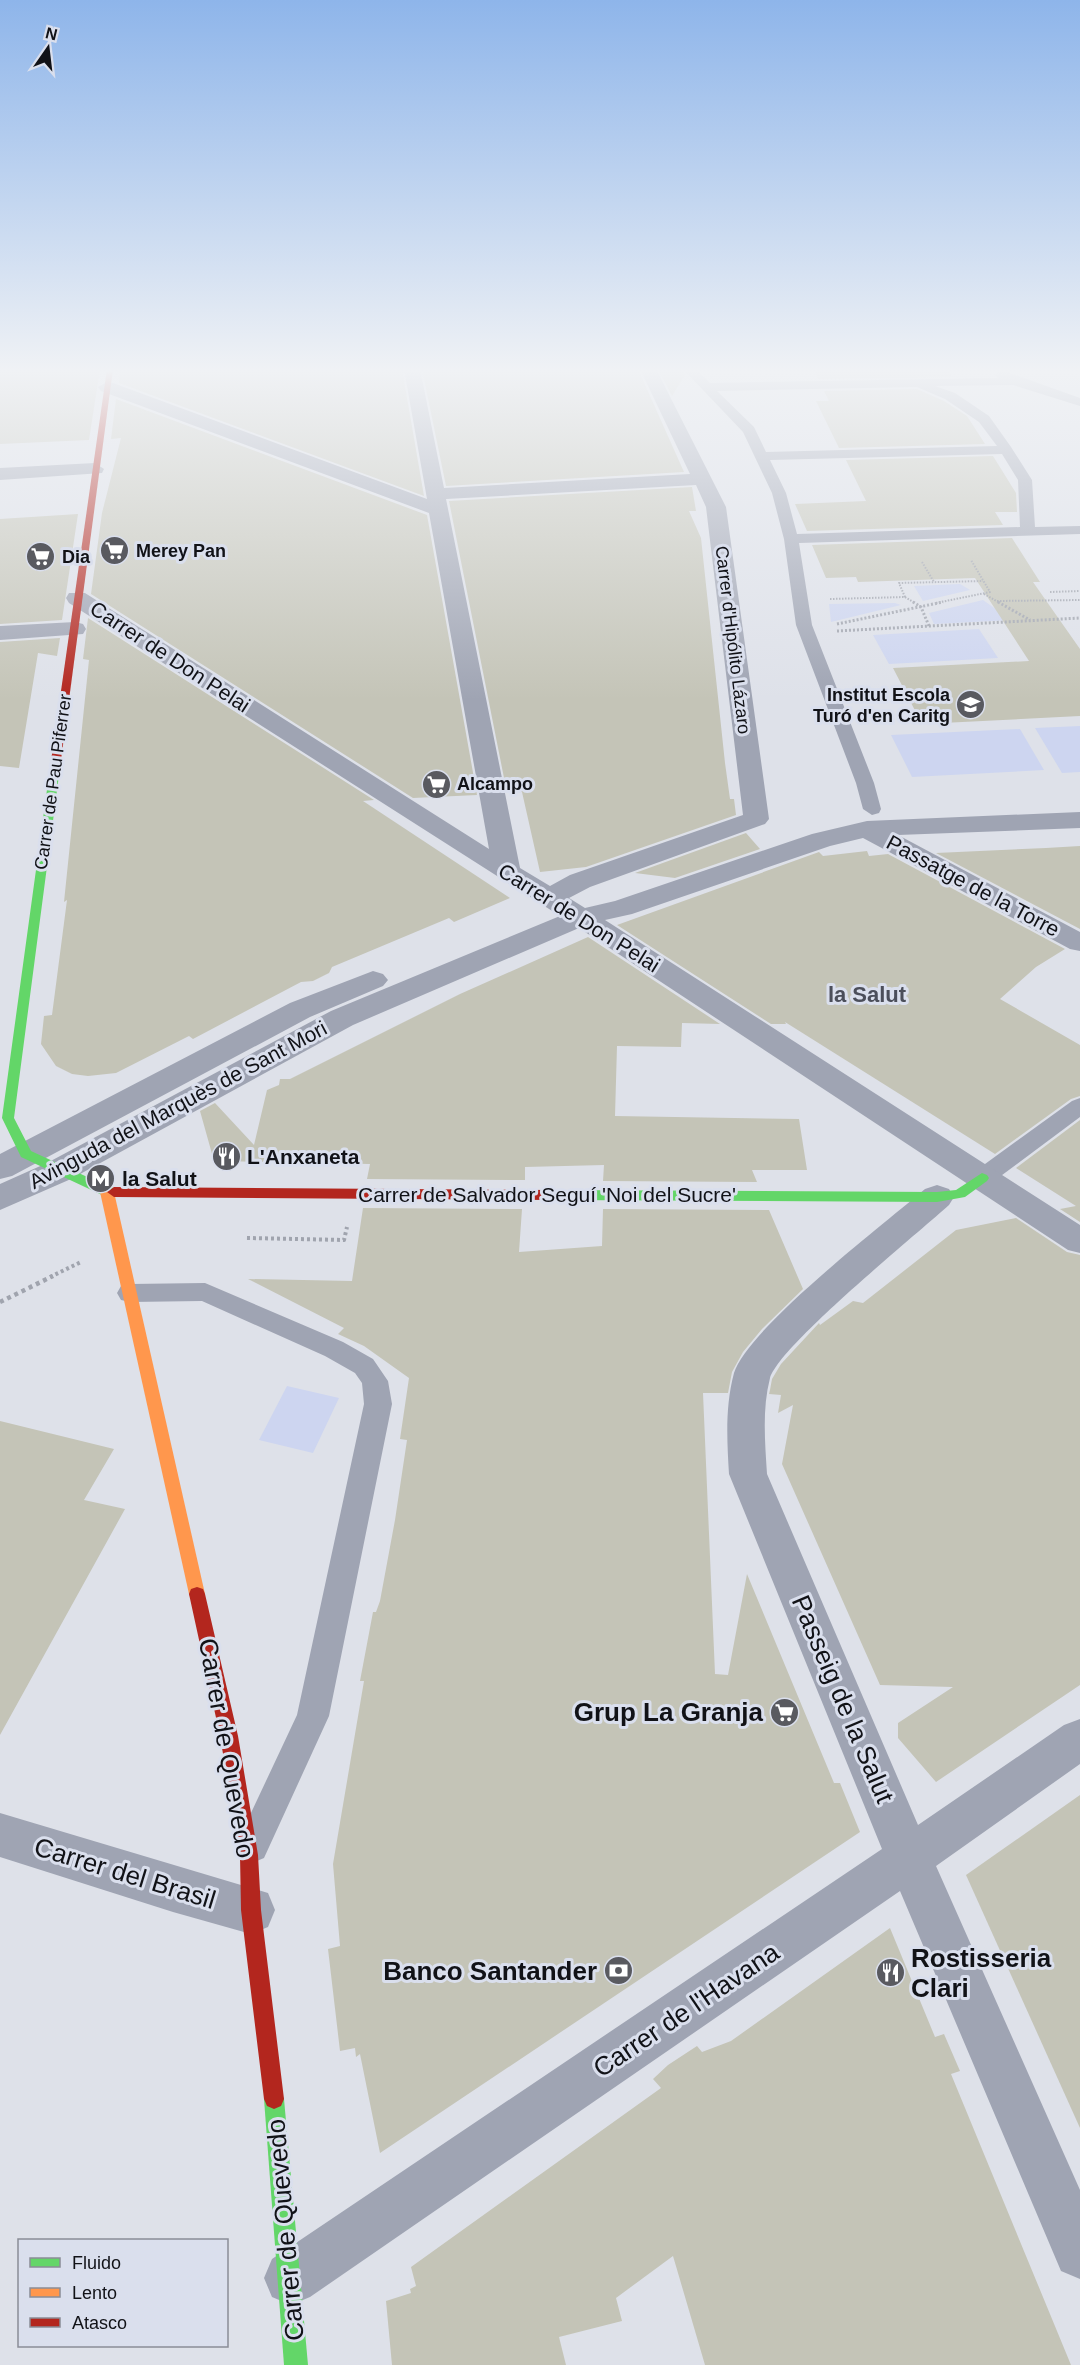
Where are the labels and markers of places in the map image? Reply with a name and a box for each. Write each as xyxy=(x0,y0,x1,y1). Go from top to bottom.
supermarket icon: Merey Pan xyxy=(99,535,131,567)
supermarket icon: Dia xyxy=(25,541,57,573)
place label: Merey Pan xyxy=(136,541,226,561)
place label: Dia xyxy=(62,547,91,567)
place label: Institut Escola Turó d'en Caritg xyxy=(813,685,951,726)
school or university icon: Institut Escola Turó d'en Caritg xyxy=(955,689,987,721)
supermarket icon: Alcampo xyxy=(420,768,452,800)
place label: Alcampo xyxy=(457,774,533,794)
restaurant icon: L'Anxaneta xyxy=(210,1141,242,1173)
place label: L'Anxaneta xyxy=(247,1145,360,1168)
metro station icon: la Salut xyxy=(85,1163,117,1195)
place label: la Salut xyxy=(122,1167,197,1190)
supermarket icon: Grup La Granja xyxy=(768,1696,800,1728)
place label: Grup La Granja xyxy=(574,1697,764,1727)
place label: Rostisseria Clari xyxy=(911,1943,1052,2003)
bank icon: Banco Santander xyxy=(602,1955,634,1987)
place label: Banco Santander xyxy=(383,1956,597,1986)
restaurant icon: Rostisseria Clari xyxy=(874,1957,906,1989)

